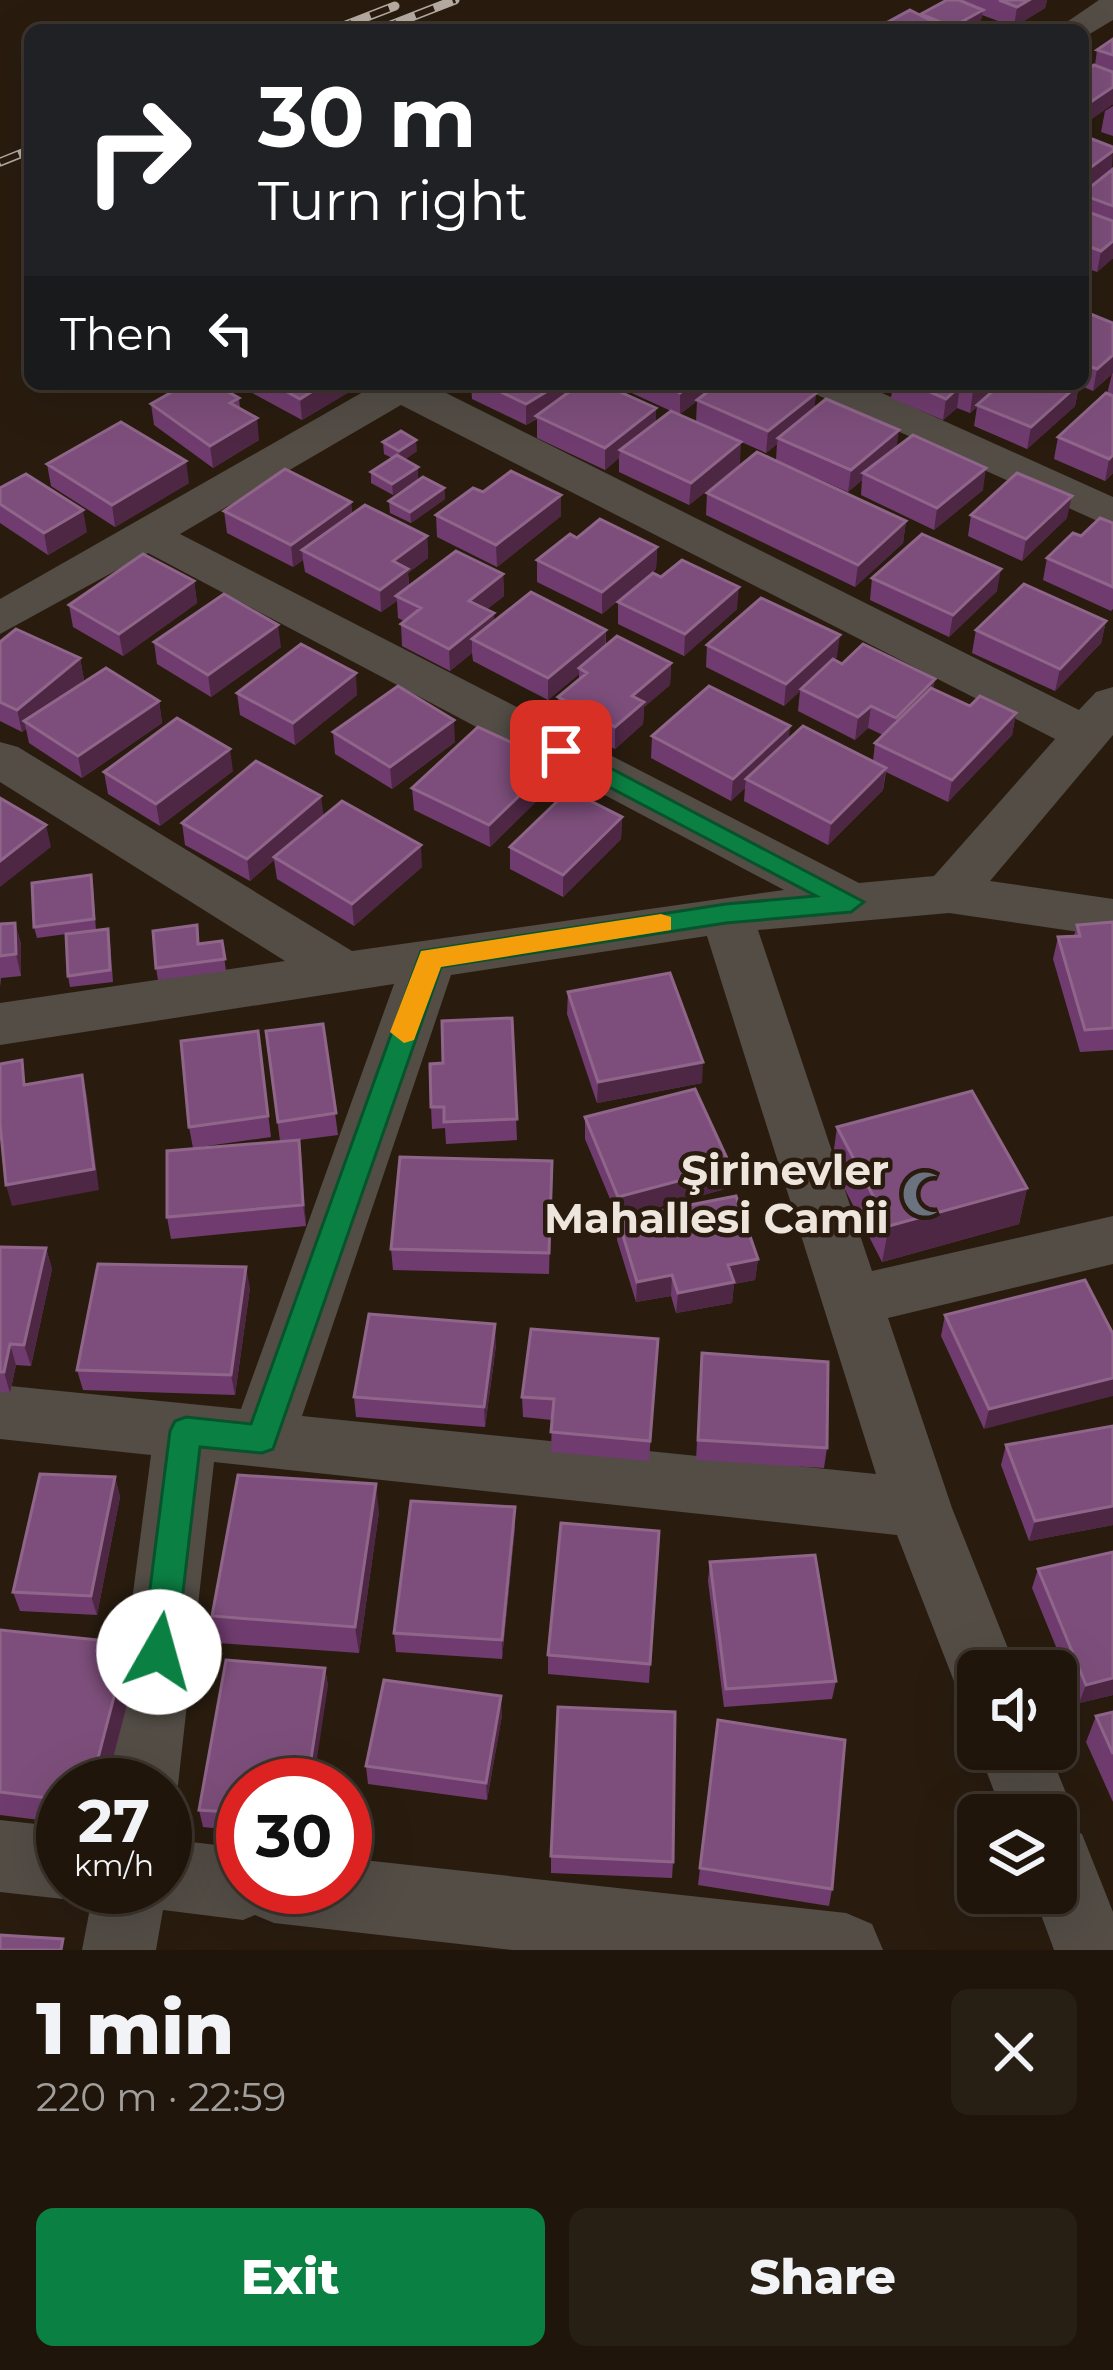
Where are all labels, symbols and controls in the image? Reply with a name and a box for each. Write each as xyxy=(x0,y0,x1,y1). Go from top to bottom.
text: 30 m xyxy=(258,66,477,168)
icon: right xyxy=(60,72,216,228)
text: Turn right xyxy=(258,168,528,234)
icon: left xyxy=(198,300,264,366)
text: Then xyxy=(60,306,174,361)
pin xyxy=(510,700,612,802)
icon: arrive xyxy=(528,718,594,784)
place label: Şirinevler Mahallesi Camii xyxy=(544,1144,889,1244)
mosque icon: Şirinevler Mahallesi Camii xyxy=(900,1169,950,1219)
position arrow xyxy=(96,1589,222,1715)
map controls xyxy=(957,1650,1077,1914)
button: sound xyxy=(957,1650,1077,1770)
speed limit sign: 30 xyxy=(216,1758,372,1914)
text: 27 xyxy=(78,1784,150,1857)
button: layers xyxy=(957,1794,1077,1914)
text: km/h xyxy=(74,1847,154,1884)
text: 1 min xyxy=(36,1984,234,2072)
button: close xyxy=(951,1989,1077,2115)
text: 220 m · 22:59 xyxy=(36,2073,286,2121)
button: Exit xyxy=(36,2208,545,2346)
button: Share xyxy=(569,2208,1077,2346)

